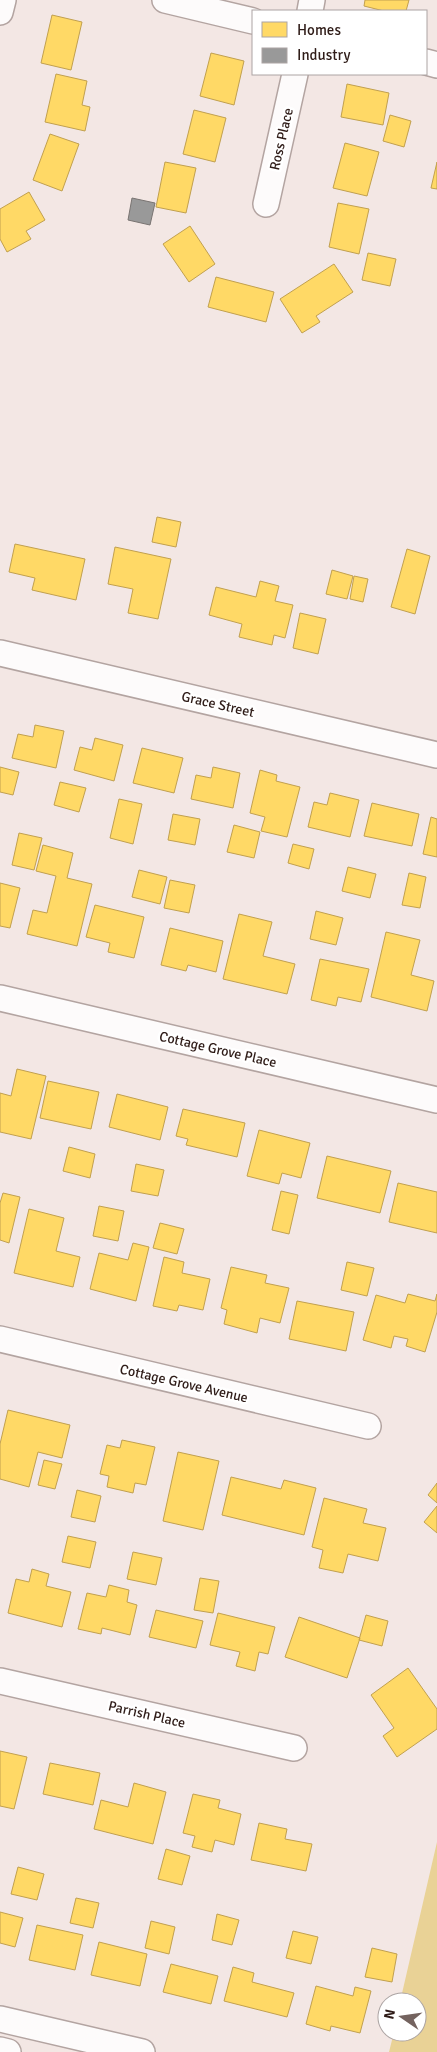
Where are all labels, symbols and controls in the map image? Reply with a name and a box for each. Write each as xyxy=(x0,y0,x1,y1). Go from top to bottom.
legend xyxy=(252,10,427,75)
text: Homes xyxy=(297,21,341,39)
text: Industry xyxy=(297,46,350,64)
street label: Ross Place xyxy=(266,106,297,172)
street label: Grace Street xyxy=(180,688,256,721)
street label: Cottage Grove Place xyxy=(158,1028,278,1071)
street label: Cottage Grove Avenue xyxy=(118,1360,250,1406)
street label: Parrish Place xyxy=(107,1697,187,1732)
north arrow xyxy=(377,1992,427,2042)
text: N xyxy=(380,2008,399,2021)

